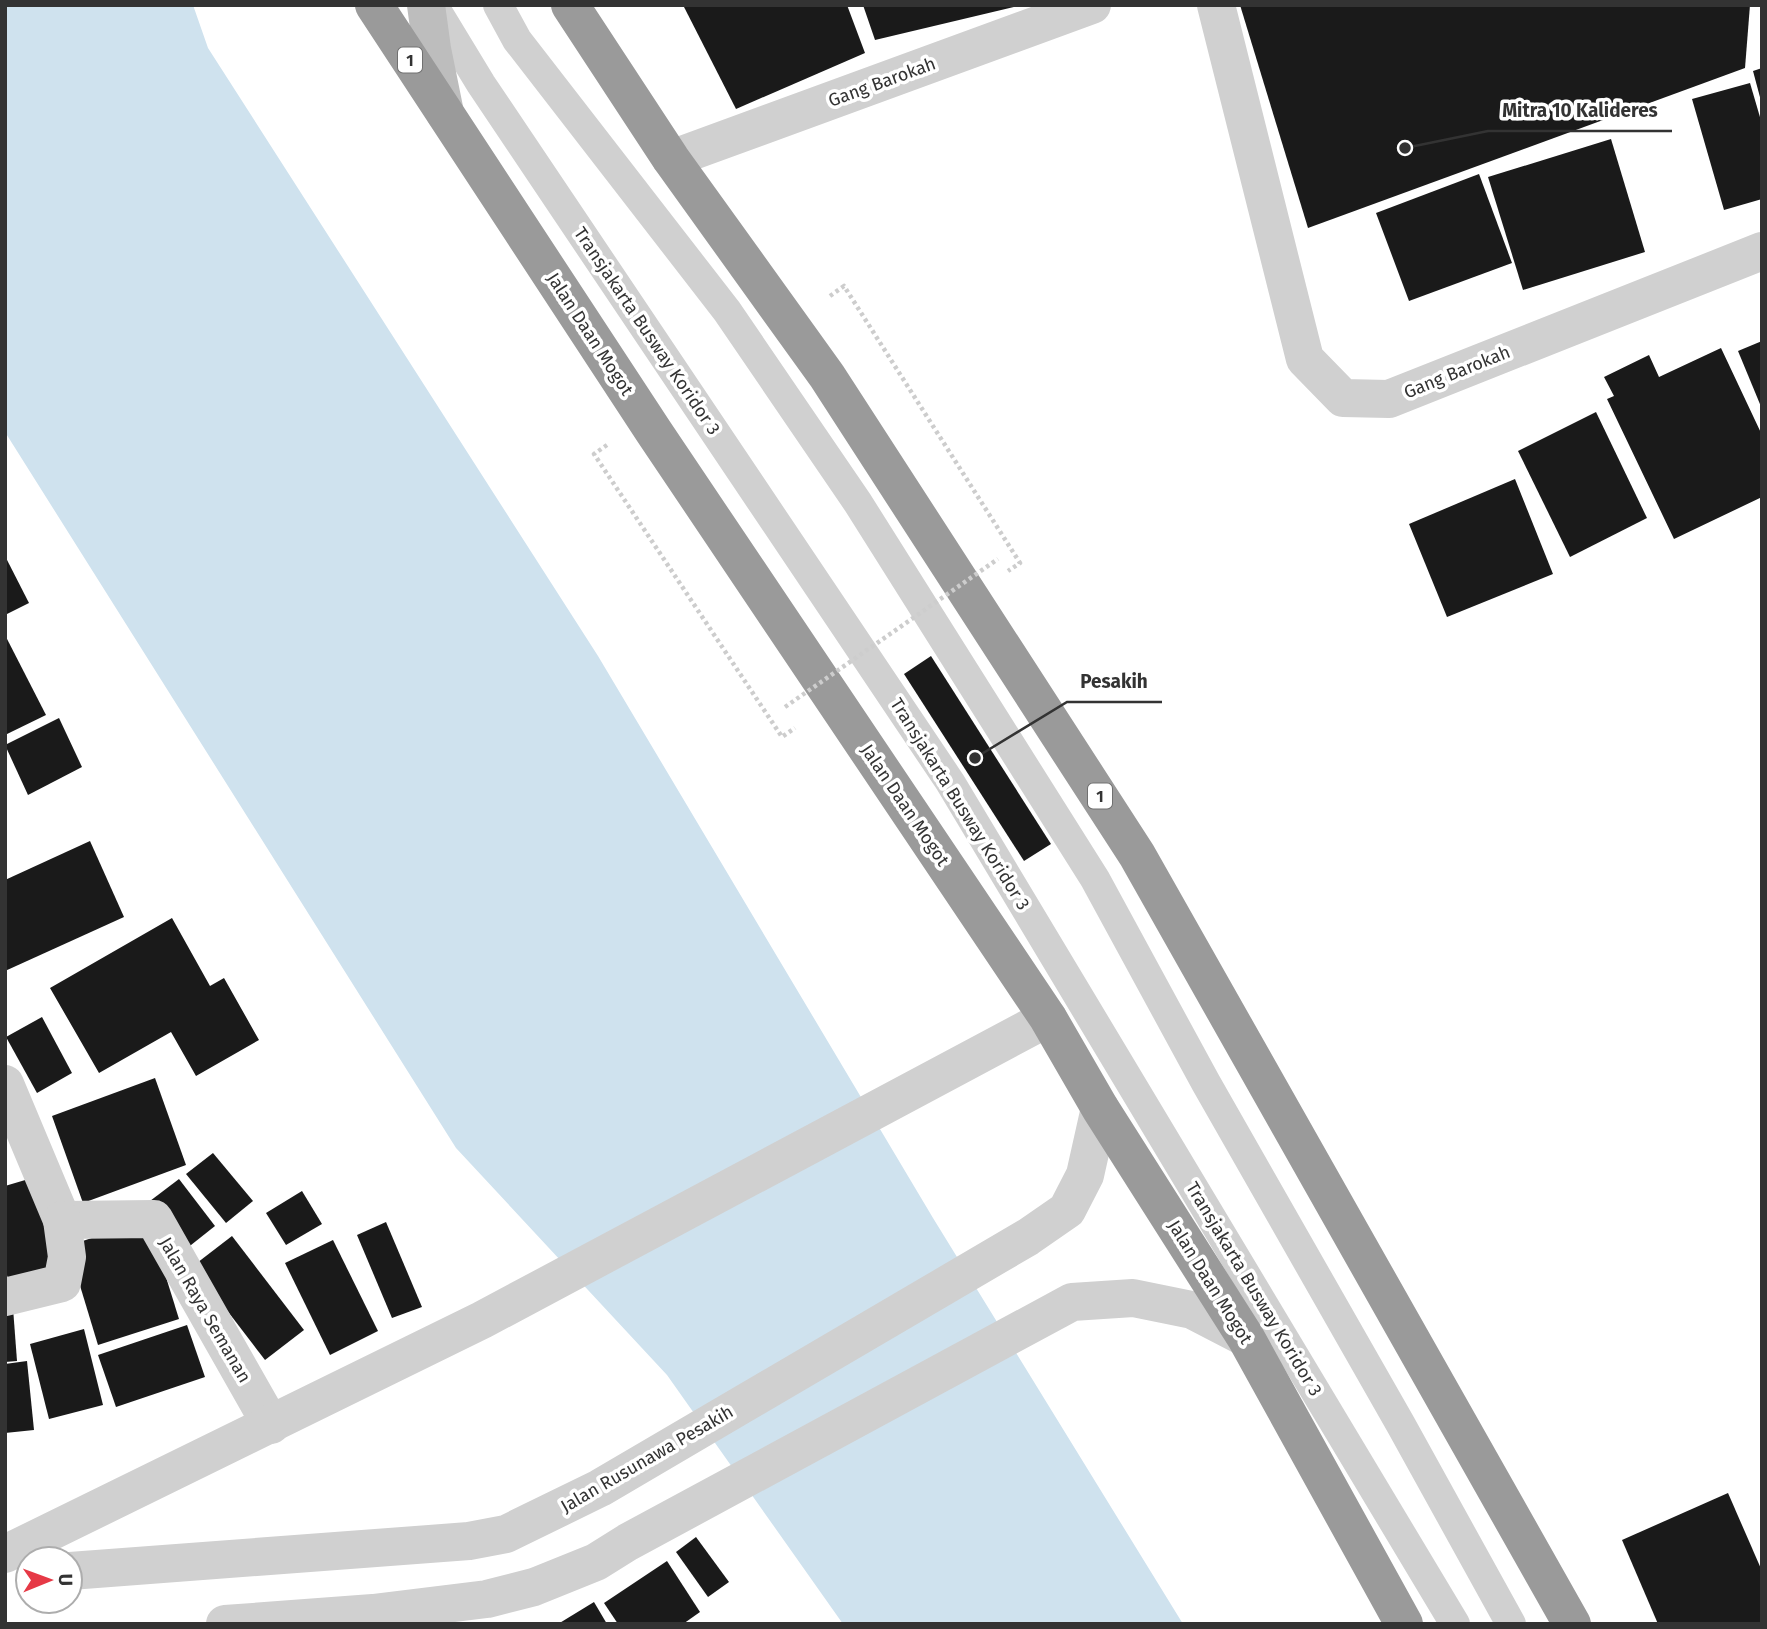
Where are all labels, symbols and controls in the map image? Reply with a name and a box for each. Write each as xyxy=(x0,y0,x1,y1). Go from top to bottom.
road number: 1 xyxy=(398,48,422,72)
street label: Gang Barokah xyxy=(825,52,939,112)
callout: Mitra 10 Kalideres xyxy=(1488,91,1672,131)
text: Mitra 10 Kalideres xyxy=(1502,99,1658,122)
street label: Transjakarta Busway Koridor 3 xyxy=(569,223,725,439)
street label: Jalan Daan Mogot xyxy=(542,268,638,400)
street label: Gang Barokah xyxy=(1401,341,1513,403)
callout: Pesakih xyxy=(1067,662,1162,702)
text: Pesakih xyxy=(1080,670,1148,693)
street label: Transjakarta Busway Koridor 3 xyxy=(886,694,1034,914)
street label: Jalan Daan Mogot xyxy=(856,740,954,871)
road number: 1 xyxy=(1088,783,1112,808)
street label: Transjakarta Busway Koridor 3 xyxy=(1181,1178,1327,1400)
street label: Jalan Daan Mogot xyxy=(1163,1216,1257,1349)
street label: Jalan Raya Semanan xyxy=(154,1233,256,1387)
street label: Jalan Rusunawa Pesakih xyxy=(557,1401,737,1517)
north arrow xyxy=(14,1545,84,1615)
text: U xyxy=(54,1573,77,1586)

